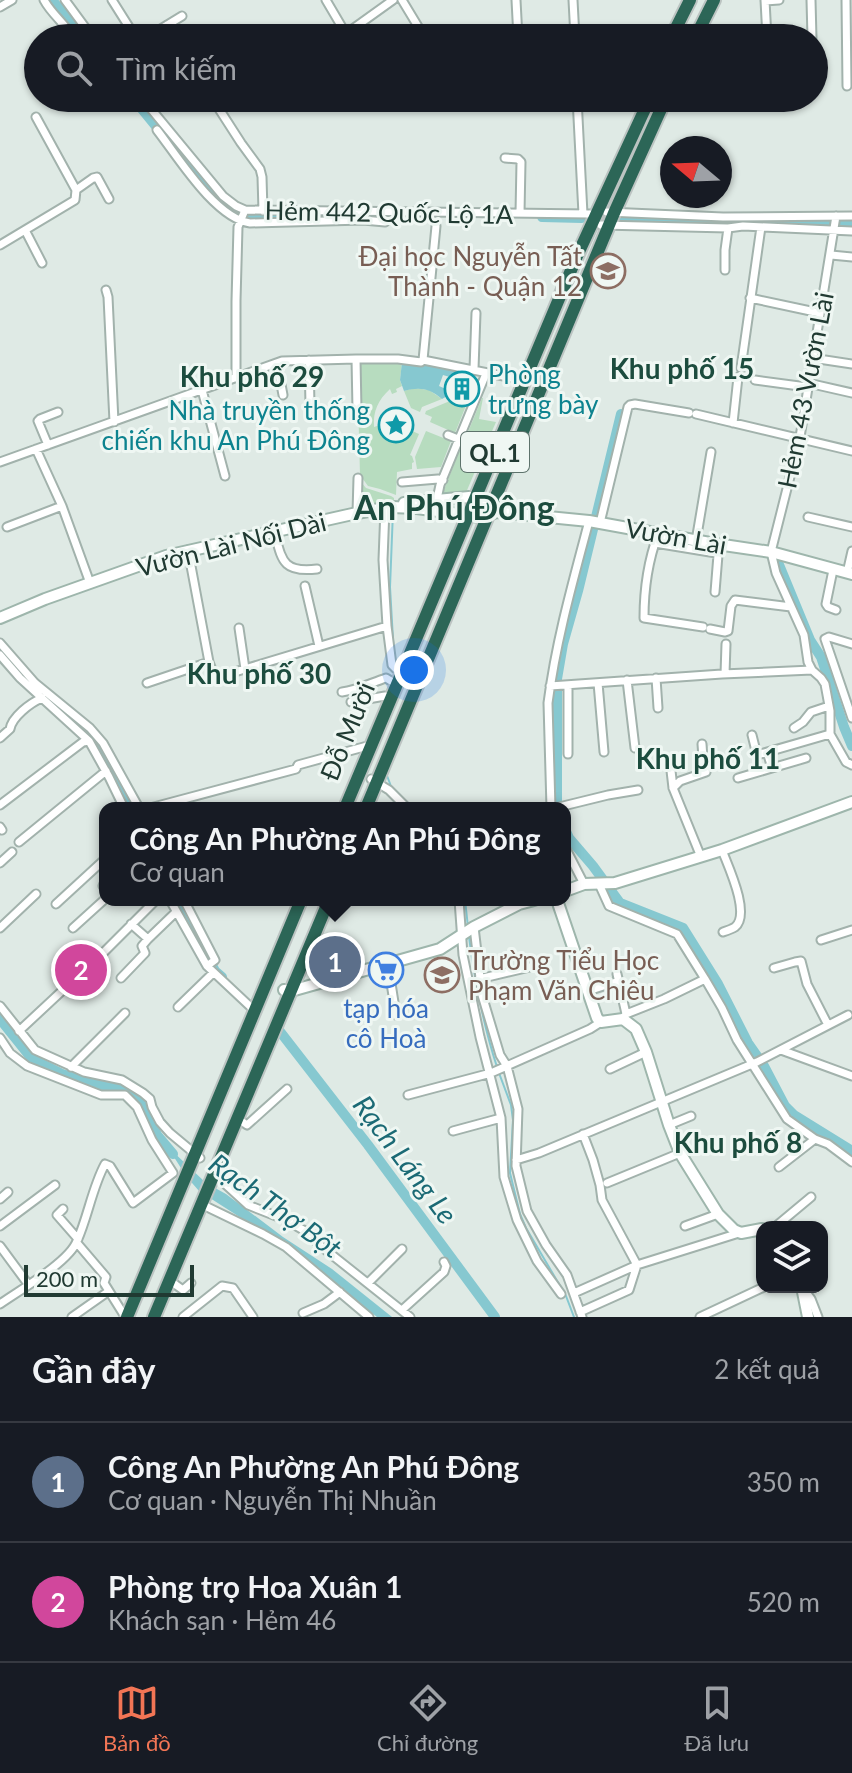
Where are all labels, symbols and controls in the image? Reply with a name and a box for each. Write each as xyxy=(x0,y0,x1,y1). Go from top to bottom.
search box xyxy=(24,24,828,112)
icon: search xyxy=(52,46,96,90)
text: Tìm kiếm xyxy=(116,50,237,86)
north arrow xyxy=(660,136,732,208)
street label: Hẻm 442 Quốc Lộ 1A xyxy=(264,194,514,230)
place label: Đại học Nguyễn Tất Thành - Quận 12 xyxy=(359,240,583,302)
school or university icon: Đại học Nguyễn Tất Thành - Quận 12 xyxy=(589,252,627,290)
street label: Hẻm 43 Vườn Lài xyxy=(770,289,840,491)
district label: Khu phố 15 xyxy=(610,351,754,385)
place label: Phòng trưng bày xyxy=(488,358,599,420)
district label: Khu phố 29 xyxy=(180,359,324,393)
building icon: Phòng trưng bày xyxy=(443,370,481,408)
place label: Nhà truyền thống chiến khu An Phú Đông xyxy=(101,394,370,456)
place icon: Nhà truyền thống chiến khu An Phú Đông xyxy=(377,406,415,444)
road number: QL.1 xyxy=(461,432,529,472)
district label: An Phú Đông xyxy=(352,486,555,527)
street label: Vườn Lài Nối Dài xyxy=(133,505,329,583)
street label: Vườn Lài xyxy=(623,511,729,561)
your location xyxy=(394,650,434,690)
district label: Khu phố 30 xyxy=(187,656,331,690)
street label: Đỗ Mười xyxy=(313,677,381,785)
district label: Khu phố 11 xyxy=(636,741,780,775)
popup xyxy=(99,802,571,906)
text: Công An Phường An Phú Đông xyxy=(129,820,541,856)
text: Cơ quan xyxy=(129,856,225,888)
pin: 1 xyxy=(309,932,361,992)
pin: 2 xyxy=(55,940,107,1000)
place label: Trường Tiểu Học Phạm Văn Chiêu xyxy=(468,944,659,1006)
supermarket icon: tạp hóa cô Hoà xyxy=(367,951,405,989)
school or university icon: Trường Tiểu Học Phạm Văn Chiêu xyxy=(423,956,461,994)
place label: tạp hóa cô Hoà xyxy=(343,992,429,1054)
water label: Rạch Láng Le xyxy=(347,1088,465,1230)
district label: Khu phố 8 xyxy=(674,1125,802,1159)
water label: Rạch Thợ Bột xyxy=(203,1145,349,1265)
map controls xyxy=(756,1221,828,1293)
button: layers xyxy=(756,1221,828,1293)
scale bar xyxy=(24,1261,194,1297)
text: 200 m xyxy=(36,1265,98,1292)
text: Gần đây xyxy=(32,1349,155,1390)
text: 2 kết quả xyxy=(714,1353,820,1385)
text: Công An Phường An Phú Đông xyxy=(108,1448,519,1484)
text: 1 xyxy=(50,1466,66,1498)
text: 350 m xyxy=(747,1466,820,1498)
text: Cơ quan · Nguyễn Thị Nhuần xyxy=(108,1484,437,1516)
text: Phòng trọ Hoa Xuân 1 xyxy=(108,1568,402,1604)
text: 2 xyxy=(50,1586,66,1618)
text: 520 m xyxy=(747,1586,820,1618)
text: Khách sạn · Hẻm 46 xyxy=(108,1604,336,1636)
tab: Bản đồ xyxy=(103,1681,171,1756)
tab: Chỉ đường xyxy=(377,1681,478,1756)
tab: Đã lưu xyxy=(684,1681,749,1756)

